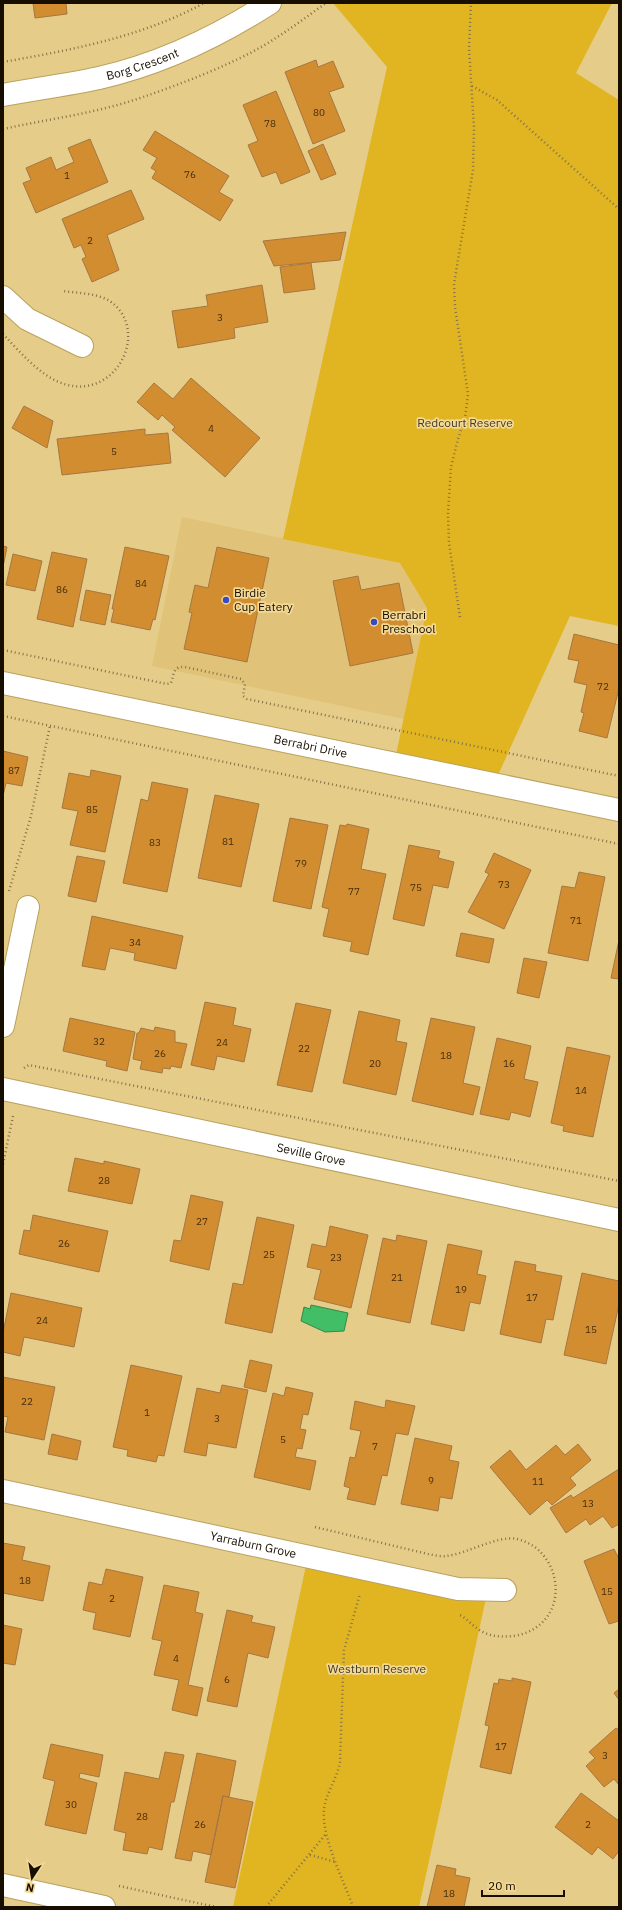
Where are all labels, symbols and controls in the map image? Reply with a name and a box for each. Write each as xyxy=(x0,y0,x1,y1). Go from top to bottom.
street label: Borg Crescent xyxy=(104,45,181,83)
house number: 80 xyxy=(313,106,325,119)
house number: 78 xyxy=(264,117,276,130)
house number: 76 xyxy=(184,168,196,181)
house number: 1 xyxy=(64,169,70,182)
house number: 2 xyxy=(87,234,93,247)
house number: 3 xyxy=(217,311,223,324)
park label: Redcourt Reserve xyxy=(417,415,513,430)
house number: 4 xyxy=(208,422,214,435)
house number: 5 xyxy=(111,445,117,458)
house number: 84 xyxy=(135,577,147,590)
house number: 86 xyxy=(56,583,68,596)
place label: Birdie Cup Eatery xyxy=(234,585,293,614)
marker: Birdie Cup Eatery xyxy=(221,595,231,605)
place label: Berrabri Preschool xyxy=(382,607,436,636)
marker: Berrabri Preschool xyxy=(369,617,379,627)
house number: 72 xyxy=(597,680,609,693)
street label: Berrabri Drive xyxy=(273,731,349,761)
house number: 87 xyxy=(8,764,20,777)
house number: 85 xyxy=(86,803,98,816)
house number: 81 xyxy=(222,835,234,848)
house number: 83 xyxy=(149,836,161,849)
house number: 79 xyxy=(295,857,307,870)
house number: 73 xyxy=(498,878,510,891)
house number: 75 xyxy=(410,881,422,894)
house number: 77 xyxy=(348,885,360,898)
house number: 71 xyxy=(570,914,582,927)
house number: 34 xyxy=(129,936,141,949)
house number: 32 xyxy=(93,1035,105,1048)
house number: 24 xyxy=(216,1036,228,1049)
house number: 22 xyxy=(298,1042,310,1055)
house number: 26 xyxy=(154,1047,166,1060)
house number: 18 xyxy=(440,1049,452,1062)
house number: 20 xyxy=(369,1057,381,1070)
house number: 16 xyxy=(503,1057,515,1070)
house number: 14 xyxy=(575,1084,587,1097)
street label: Seville Grove xyxy=(275,1139,347,1169)
house number: 28 xyxy=(98,1174,110,1187)
house number: 27 xyxy=(196,1215,208,1228)
house number: 26 xyxy=(58,1237,70,1250)
house number: 25 xyxy=(263,1248,275,1261)
house number: 23 xyxy=(330,1251,342,1264)
house number: 21 xyxy=(391,1271,403,1284)
house number: 19 xyxy=(455,1283,467,1296)
house number: 17 xyxy=(526,1291,538,1304)
house number: 24 xyxy=(36,1314,48,1327)
house number: 15 xyxy=(585,1323,597,1336)
house number: 22 xyxy=(21,1395,33,1408)
house number: 1 xyxy=(144,1406,150,1419)
house number: 3 xyxy=(214,1412,220,1425)
house number: 5 xyxy=(280,1433,286,1446)
house number: 7 xyxy=(372,1440,378,1453)
house number: 9 xyxy=(428,1474,434,1487)
house number: 11 xyxy=(532,1475,544,1488)
house number: 13 xyxy=(582,1497,594,1510)
street label: Yarraburn Grove xyxy=(209,1528,298,1561)
house number: 18 xyxy=(19,1574,31,1587)
house number: 15 xyxy=(601,1585,613,1598)
house number: 2 xyxy=(109,1592,115,1605)
house number: 4 xyxy=(173,1652,179,1665)
park label: Westburn Reserve xyxy=(328,1661,427,1676)
house number: 6 xyxy=(224,1673,230,1686)
house number: 17 xyxy=(495,1740,507,1753)
house number: 3 xyxy=(602,1749,608,1762)
house number: 30 xyxy=(65,1798,77,1811)
house number: 28 xyxy=(136,1810,148,1823)
house number: 26 xyxy=(194,1818,206,1831)
house number: 2 xyxy=(585,1818,591,1831)
north arrow xyxy=(12,1858,52,1898)
scale bar xyxy=(482,1872,564,1898)
text: 20 m xyxy=(488,1878,516,1893)
text: N xyxy=(25,1880,35,1895)
house number: 18 xyxy=(443,1887,455,1900)

